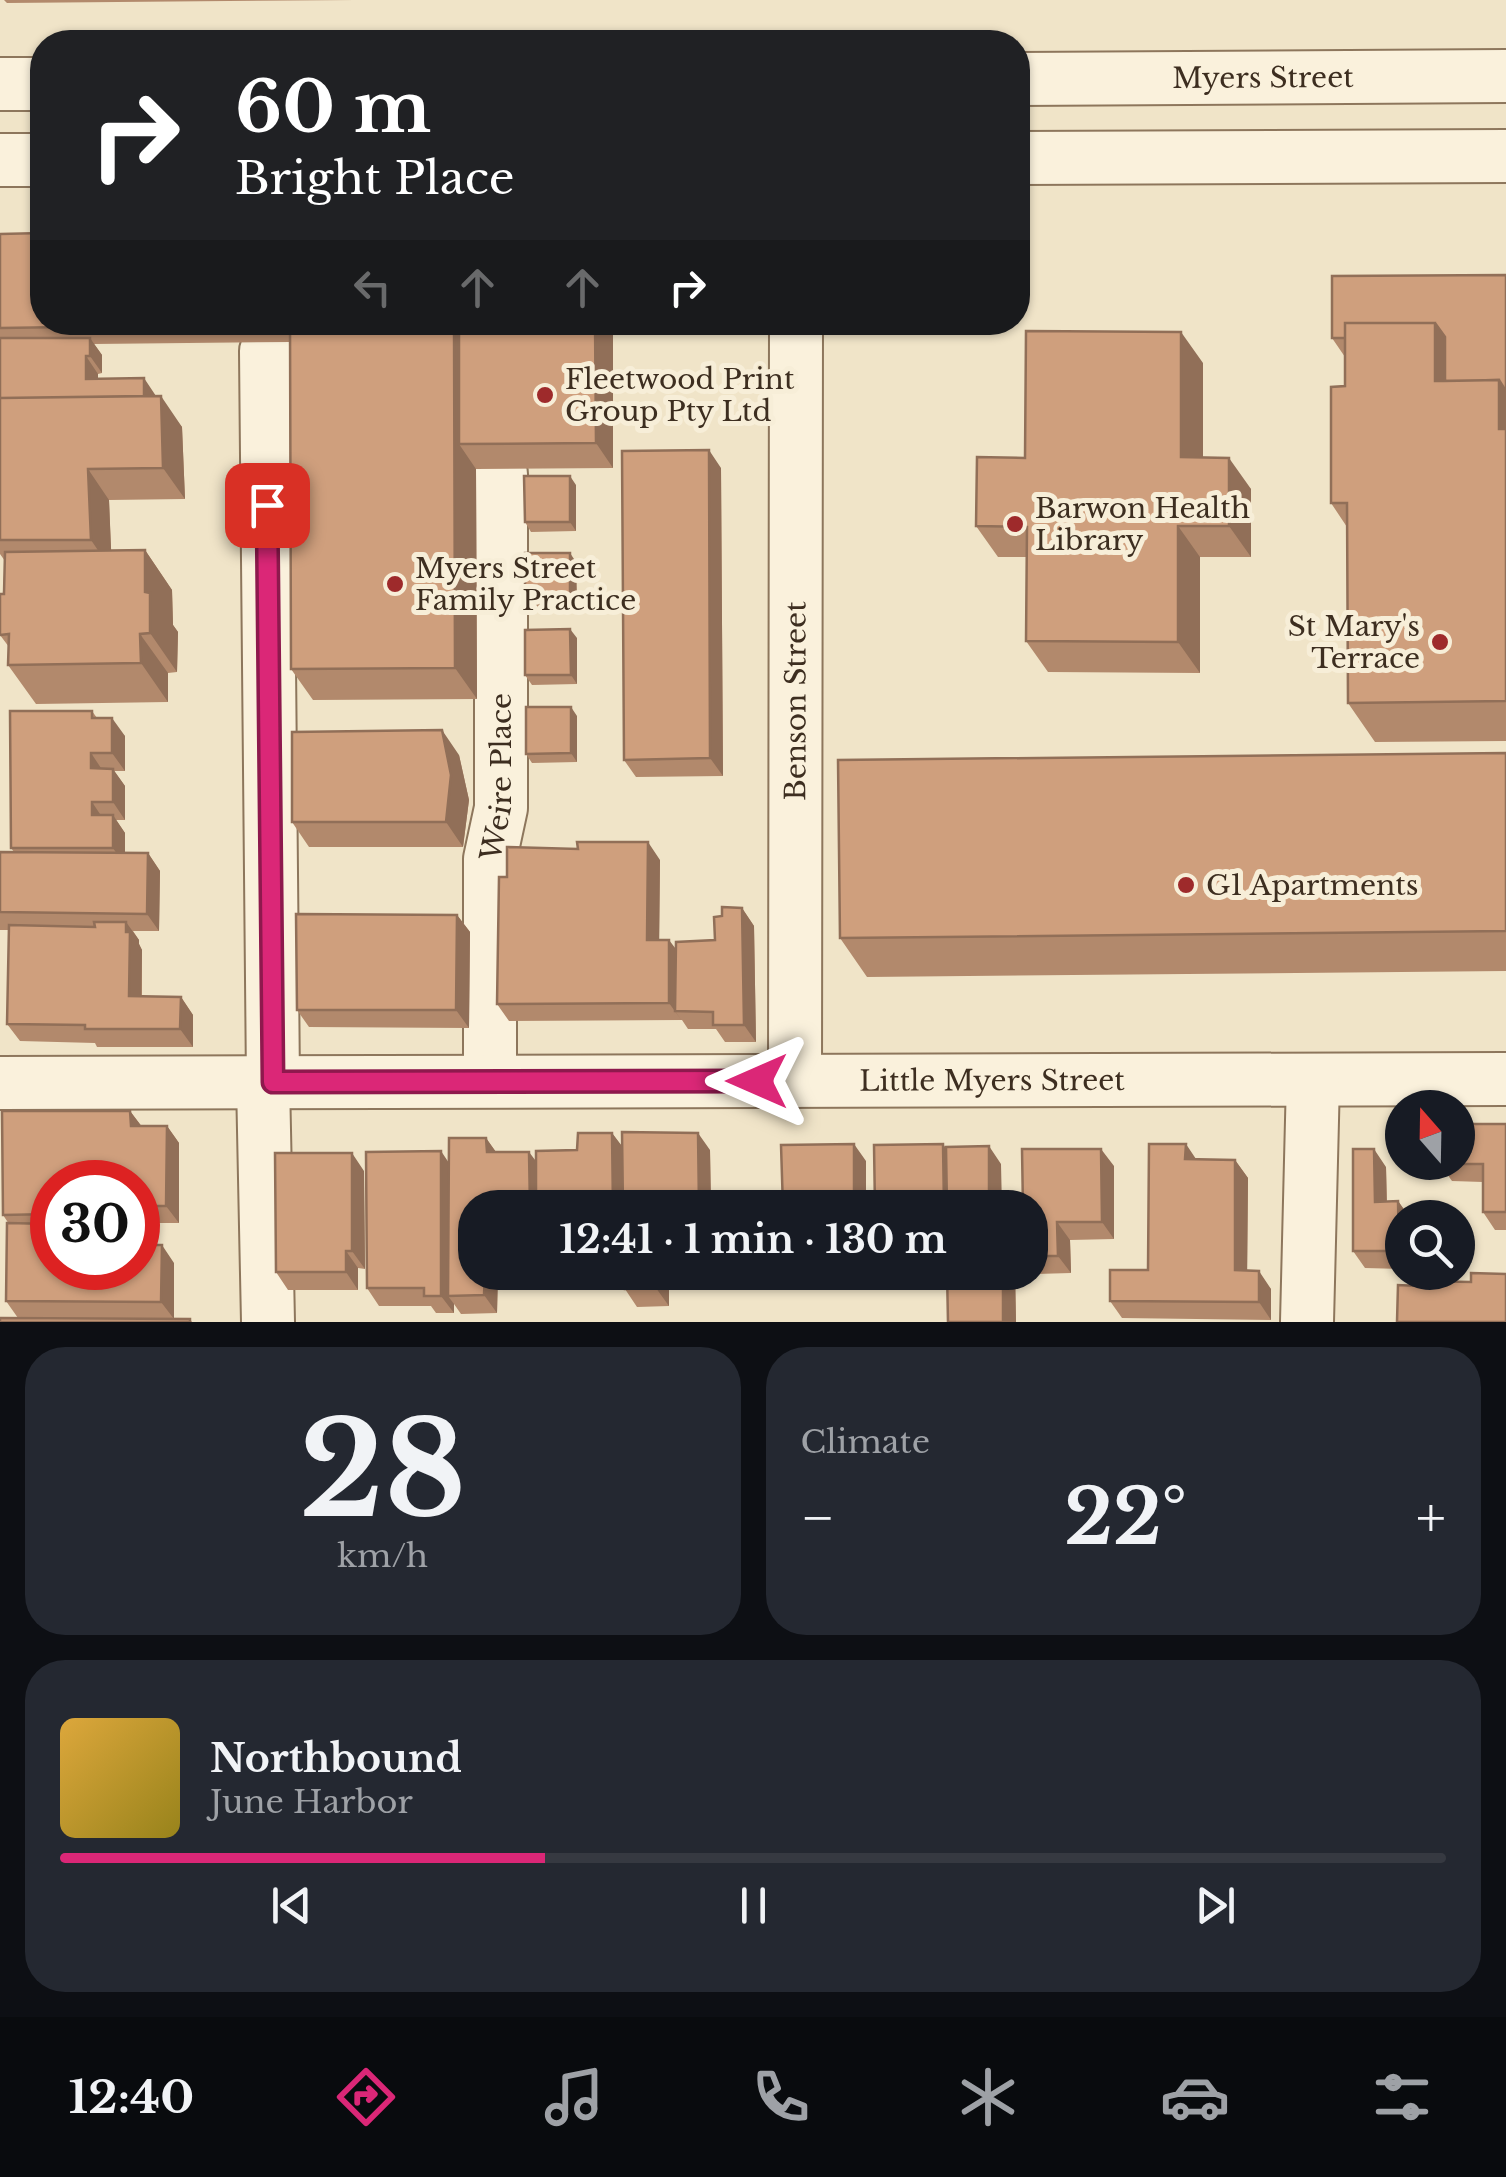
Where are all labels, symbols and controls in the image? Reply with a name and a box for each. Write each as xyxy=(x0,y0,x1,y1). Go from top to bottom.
street label: Myers Street xyxy=(1172,60,1354,96)
text: 60 m xyxy=(235,64,431,151)
icon: right xyxy=(70,70,200,200)
text: Bright Place xyxy=(235,150,515,206)
icon: left xyxy=(345,260,400,315)
icon: ahead xyxy=(450,260,505,315)
icon: ahead xyxy=(555,260,610,315)
icon: right xyxy=(660,260,715,315)
place label: Fleetwood Print Group Pty Ltd xyxy=(565,362,795,429)
marker: Fleetwood Print Group Pty Ltd xyxy=(534,384,556,406)
pin xyxy=(225,463,310,548)
icon: arrive xyxy=(240,478,295,533)
place label: Barwon Health Library xyxy=(1035,491,1250,558)
marker: Barwon Health Library xyxy=(1004,513,1026,535)
place label: Myers Street Family Practice xyxy=(415,551,636,618)
marker: Myers Street Family Practice xyxy=(384,573,406,595)
street label: Benson Street xyxy=(778,601,814,801)
place label: St Mary's Terrace xyxy=(1288,609,1420,676)
marker: St Mary's Terrace xyxy=(1429,631,1451,653)
street label: Weire Place xyxy=(473,693,519,865)
place label: G1 Apartments xyxy=(1206,868,1419,903)
marker: G1 Apartments xyxy=(1175,874,1197,896)
position arrow xyxy=(705,1029,809,1133)
street label: Little Myers Street xyxy=(859,1063,1125,1099)
north arrow xyxy=(1385,1090,1475,1180)
map controls xyxy=(1385,1090,1475,1290)
speed limit sign: 30 xyxy=(30,1160,160,1290)
button: search xyxy=(1385,1200,1475,1290)
text: 12:41 · 1 min · 130 m xyxy=(559,1216,947,1263)
text: 28 xyxy=(299,1390,466,1551)
text: Climate xyxy=(801,1422,930,1462)
text: 22° xyxy=(1064,1471,1187,1564)
text: − xyxy=(801,1484,835,1552)
text: + xyxy=(1416,1484,1446,1552)
text: km/h xyxy=(337,1536,428,1576)
text: Northbound xyxy=(210,1735,462,1782)
text: June Harbor xyxy=(210,1782,413,1822)
icon: previous xyxy=(264,1878,319,1933)
icon: pause xyxy=(726,1878,781,1933)
icon: next xyxy=(1188,1878,1243,1933)
icon: directions xyxy=(331,2062,401,2132)
icon: music xyxy=(539,2062,609,2132)
icon: phone xyxy=(746,2062,816,2132)
icon: climate xyxy=(953,2062,1023,2132)
icon: car xyxy=(1160,2062,1230,2132)
icon: filters xyxy=(1367,2062,1437,2132)
text: 12:40 xyxy=(69,2069,194,2125)

